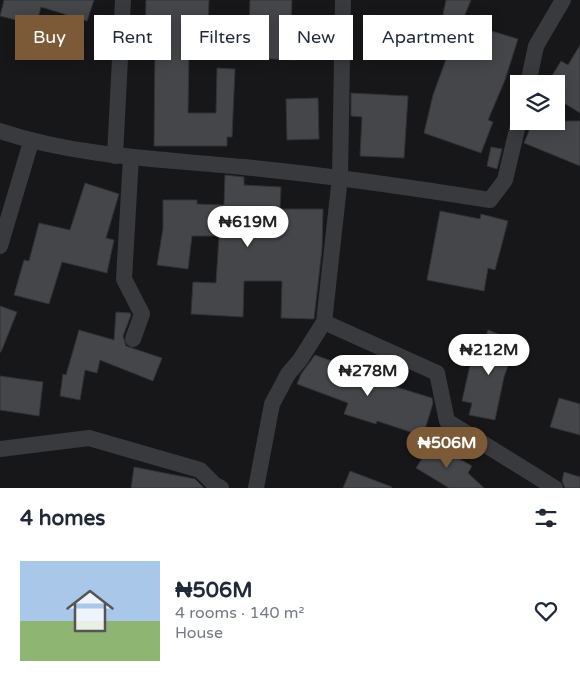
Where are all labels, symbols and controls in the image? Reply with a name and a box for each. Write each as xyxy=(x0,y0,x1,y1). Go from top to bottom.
chip: Buy xyxy=(15,15,84,60)
chip: Rent xyxy=(94,15,171,60)
chip: Filters xyxy=(181,15,269,60)
chip: New xyxy=(279,15,353,60)
chip: Apartment xyxy=(363,15,492,60)
map controls xyxy=(510,75,565,130)
button: layers xyxy=(510,75,565,130)
pin: ₦619M xyxy=(213,206,283,248)
text: ₦619M xyxy=(218,212,278,232)
pin: ₦212M xyxy=(454,334,524,376)
text: ₦212M xyxy=(459,340,519,360)
pin: ₦278M xyxy=(333,354,403,397)
text: ₦278M xyxy=(338,361,398,381)
pin: ₦506M xyxy=(412,426,482,469)
text: ₦506M xyxy=(417,433,477,453)
icon: filters xyxy=(532,504,560,532)
text: 4 homes xyxy=(20,506,105,531)
text: ₦506M xyxy=(175,578,252,603)
icon: home xyxy=(60,581,120,641)
icon: heart xyxy=(532,597,560,625)
text: 4 rooms · 140 m² xyxy=(175,603,304,623)
text: House xyxy=(175,623,223,643)

